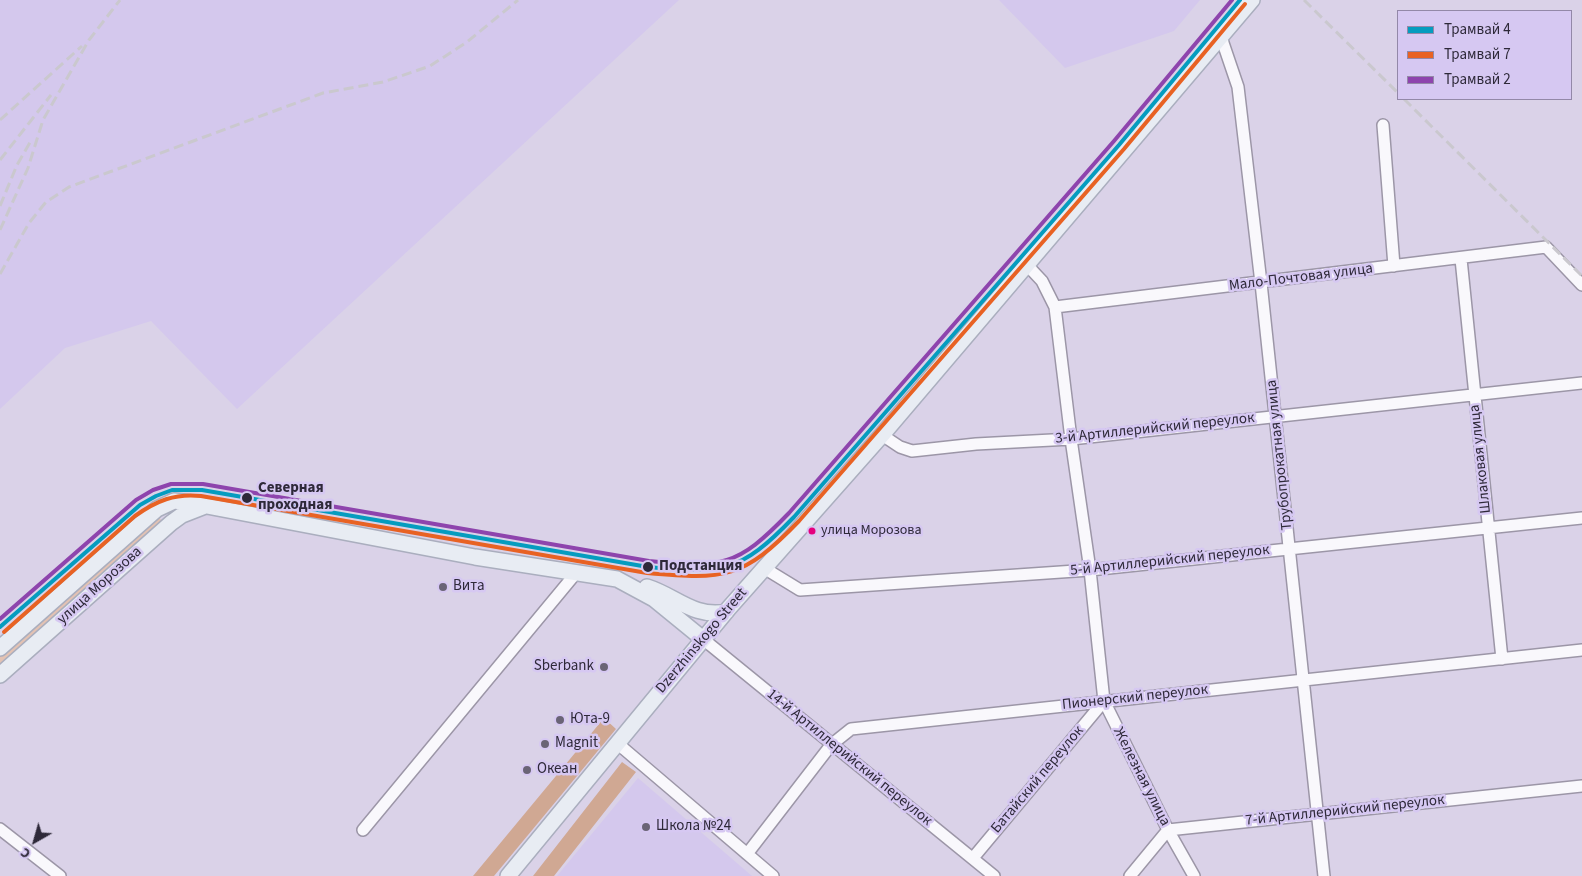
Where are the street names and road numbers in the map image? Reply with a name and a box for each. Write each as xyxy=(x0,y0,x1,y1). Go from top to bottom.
street label: Мало-Почтовая улица xyxy=(1228,260,1374,296)
street label: Трубопрокатная улица xyxy=(1263,379,1297,531)
street label: Шлаковая улица xyxy=(1466,404,1496,514)
street label: 3-й Артиллерийский переулок xyxy=(1055,410,1255,448)
street label: 5-й Артиллерийский переулок xyxy=(1070,542,1270,580)
street label: улица Морозова xyxy=(54,543,146,629)
street label: Dzerzhinskogo Street xyxy=(653,585,751,697)
street label: Пионерский переулок xyxy=(1061,681,1209,715)
street label: 14-й Артиллерийский переулок xyxy=(763,686,935,830)
street label: Батайский переулок xyxy=(988,723,1088,837)
street label: Железная улица xyxy=(1108,725,1174,829)
street label: 7-й Артиллерийский переулок xyxy=(1245,792,1445,830)

